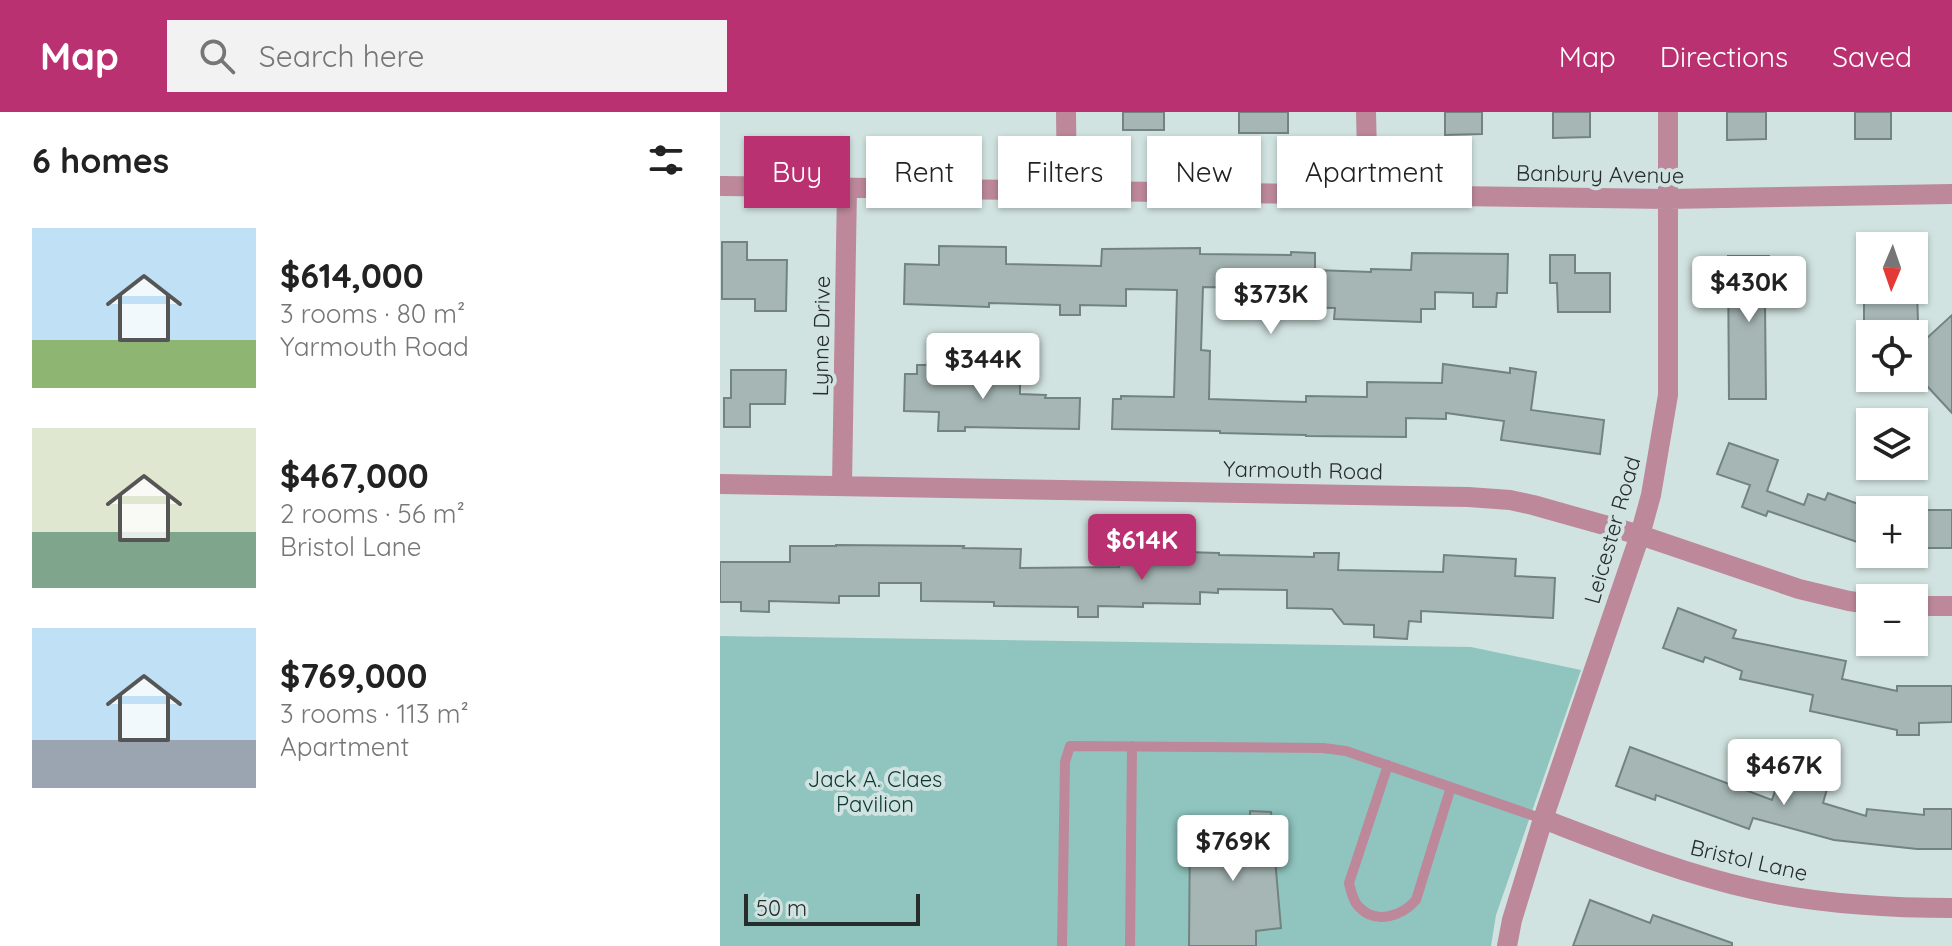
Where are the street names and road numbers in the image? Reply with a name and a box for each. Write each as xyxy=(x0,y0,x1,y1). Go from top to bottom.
street label: Banbury Avenue xyxy=(1516,159,1684,189)
street label: Lynne Drive xyxy=(806,275,836,397)
street label: Leicester Road xyxy=(1578,453,1646,607)
street label: Yarmouth Road xyxy=(1223,455,1383,485)
street label: Bristol Lane xyxy=(1688,833,1810,887)

